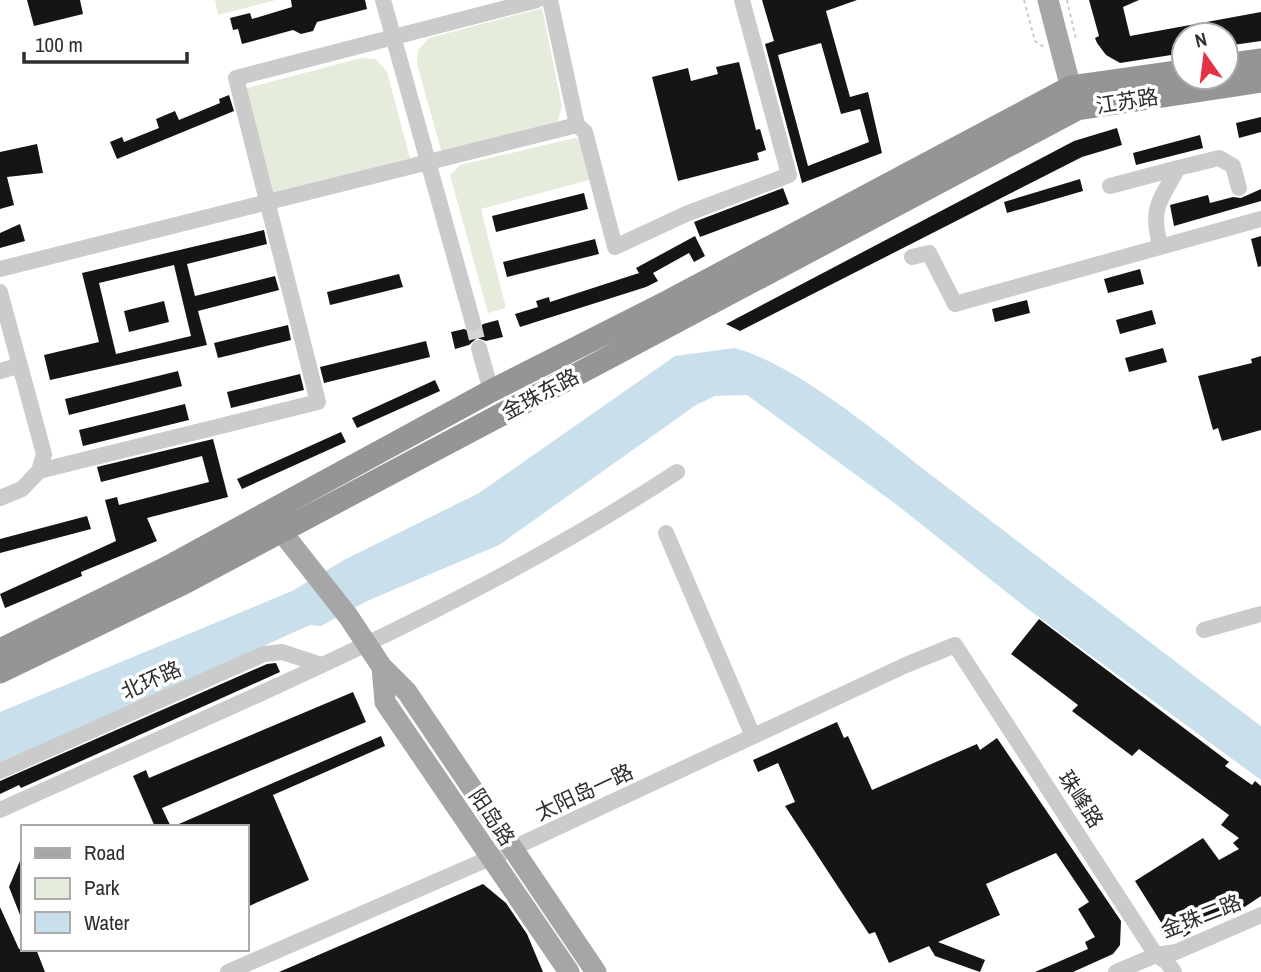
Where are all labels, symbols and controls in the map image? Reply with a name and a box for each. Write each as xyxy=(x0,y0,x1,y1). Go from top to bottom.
scale bar xyxy=(24,21,187,65)
north arrow xyxy=(1170,21,1240,91)
text: N xyxy=(1192,26,1209,53)
text: 100 m xyxy=(35,30,83,59)
street label: 江苏路 xyxy=(1094,82,1160,120)
street label: 金珠东路 xyxy=(496,361,584,427)
street label: 北环路 xyxy=(116,654,186,706)
street label: 太阳岛一路 xyxy=(530,757,638,827)
street label: 珠峰路 xyxy=(1052,765,1110,833)
street label: 阳岛路 xyxy=(462,783,522,851)
legend xyxy=(21,825,248,951)
text: Road xyxy=(84,838,125,867)
text: Park xyxy=(84,873,120,902)
street label: 金珠二路 xyxy=(1157,887,1245,945)
text: Water xyxy=(84,908,130,937)

